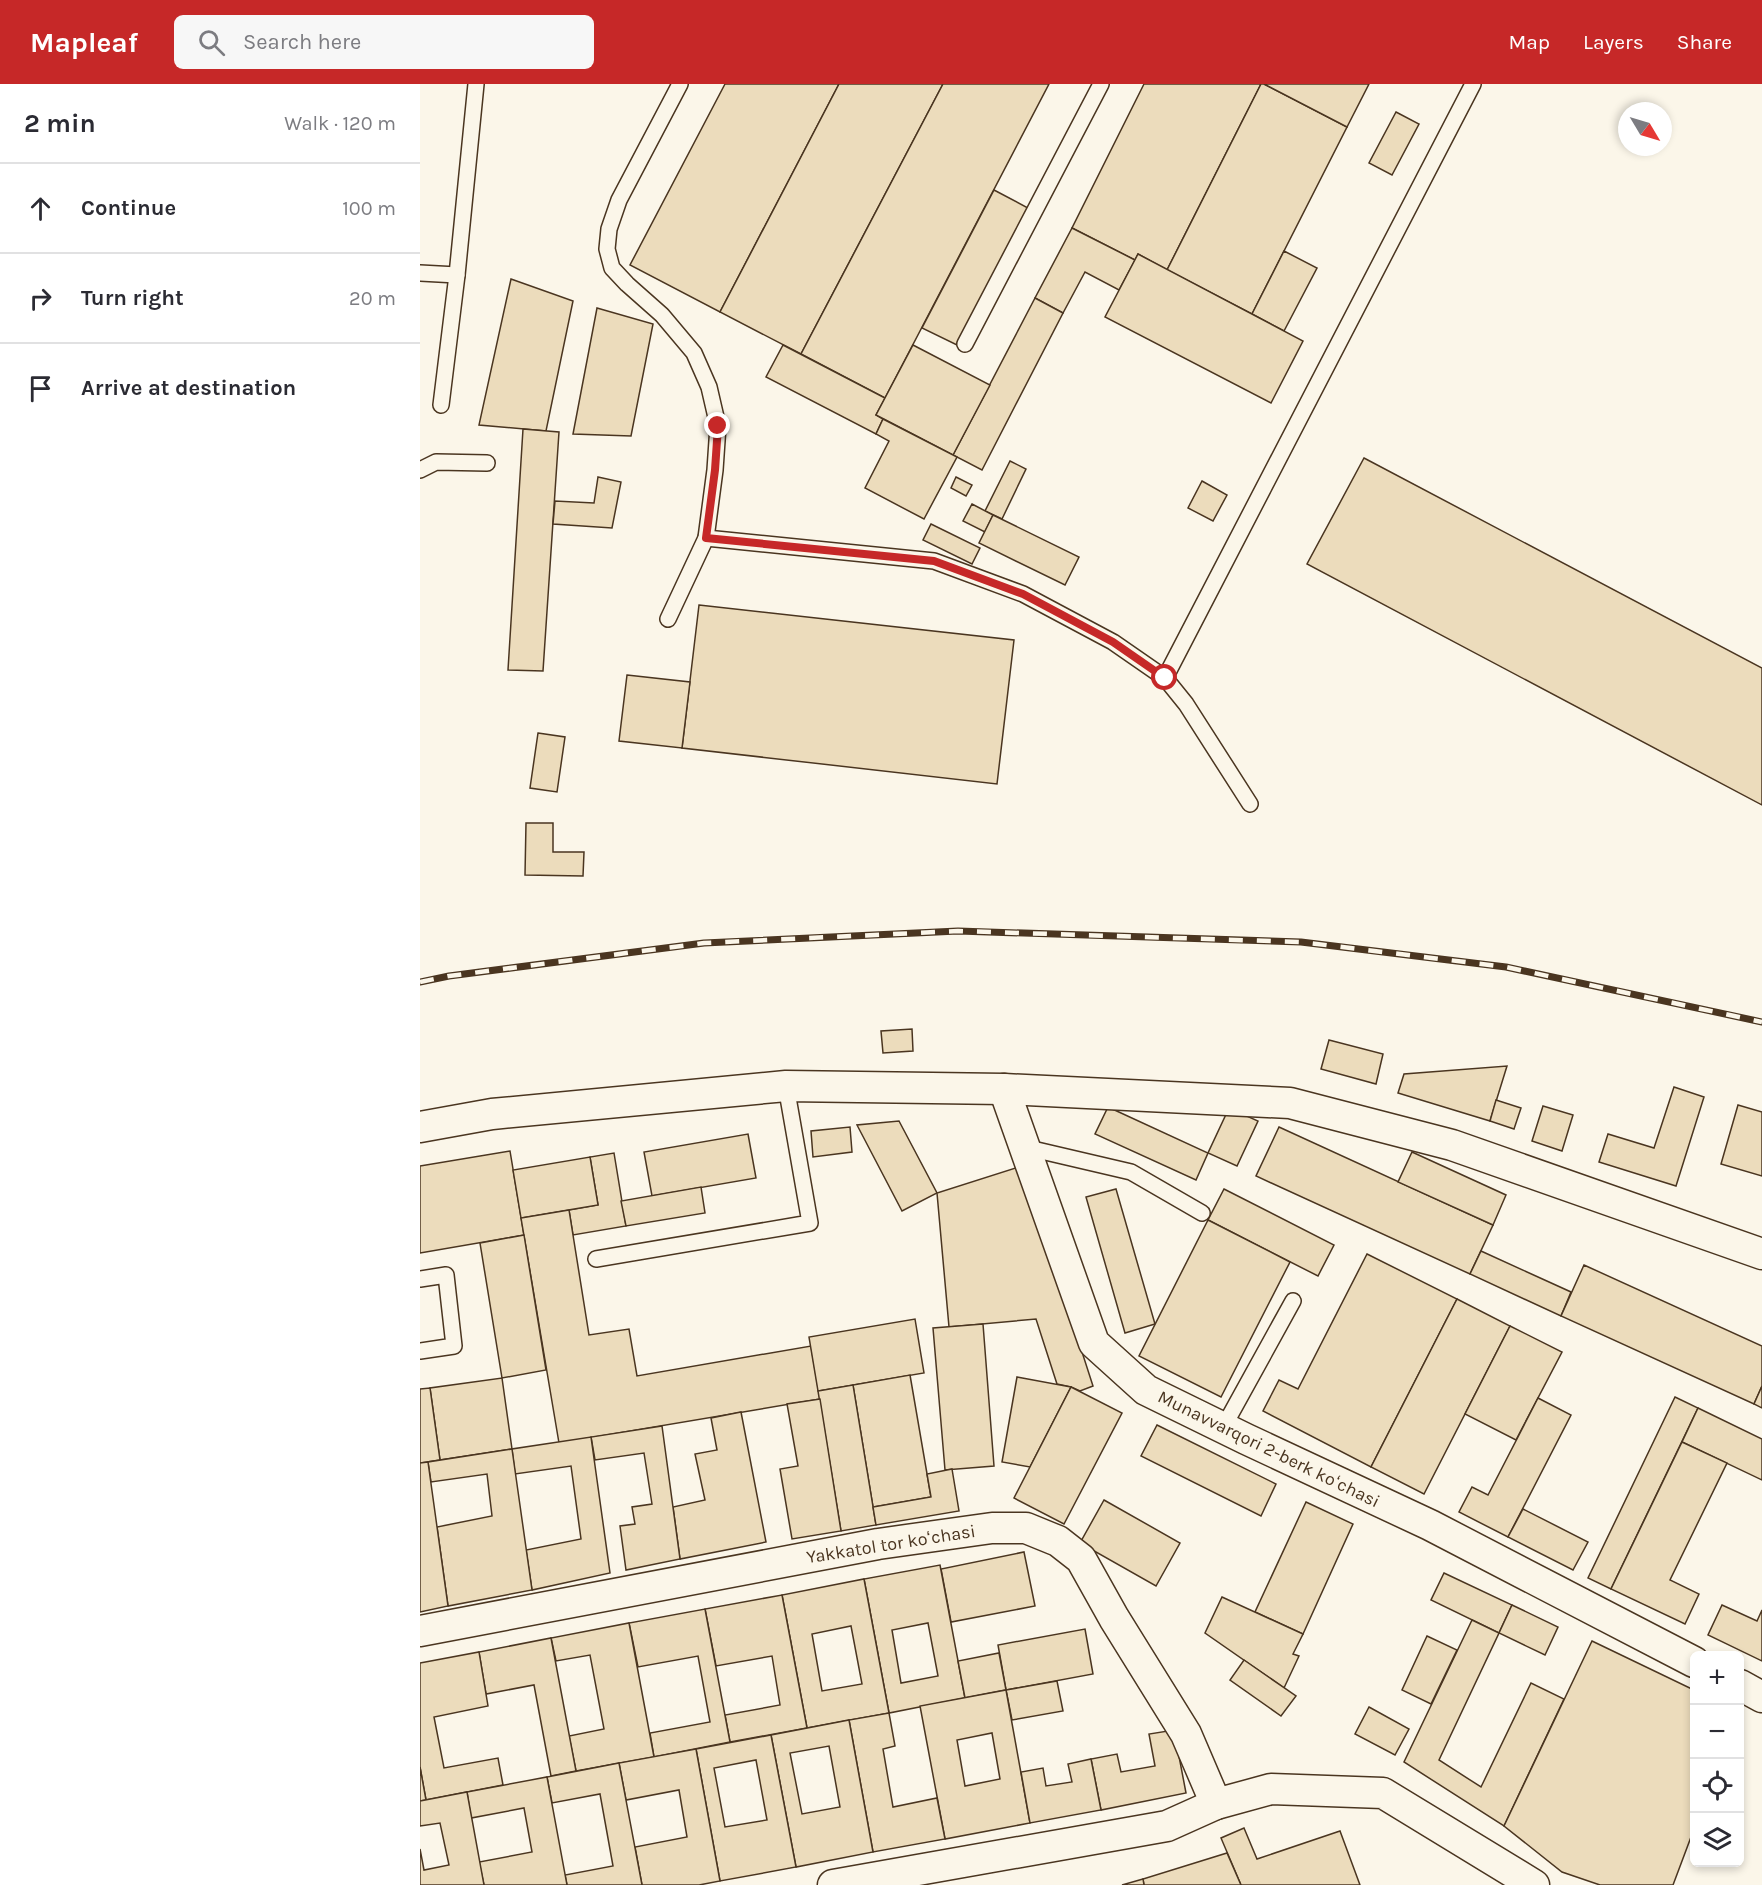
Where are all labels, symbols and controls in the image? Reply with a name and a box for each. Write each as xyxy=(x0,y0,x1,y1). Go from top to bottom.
search box xyxy=(174,15,594,69)
text: Mapleaf xyxy=(30,26,138,59)
icon: search xyxy=(195,26,228,59)
text: Search here xyxy=(243,29,361,55)
text: Map xyxy=(1508,30,1550,54)
text: Layers xyxy=(1583,30,1644,54)
text: Share xyxy=(1677,30,1732,54)
north arrow xyxy=(1618,102,1672,156)
text: 2 min xyxy=(24,108,96,139)
text: Walk · 120 m xyxy=(284,112,396,135)
icon: ahead xyxy=(24,192,57,225)
text: Continue xyxy=(81,195,176,221)
text: 100 m xyxy=(342,197,396,220)
icon: right xyxy=(24,282,57,315)
text: Turn right xyxy=(81,285,184,311)
text: 20 m xyxy=(349,287,396,310)
icon: arrive xyxy=(24,372,57,405)
text: Arrive at destination xyxy=(81,375,296,401)
route end xyxy=(704,412,730,438)
route start xyxy=(1151,664,1177,690)
street label: Munavvarqori 2-berk koʻchasi xyxy=(1154,1386,1384,1512)
street label: Yakkatol tor koʻchasi xyxy=(805,1520,977,1568)
map controls xyxy=(1690,1651,1744,1867)
button: + xyxy=(1690,1651,1744,1705)
button: − xyxy=(1690,1705,1744,1759)
button: locate xyxy=(1690,1759,1744,1813)
button: layers xyxy=(1690,1813,1744,1867)

